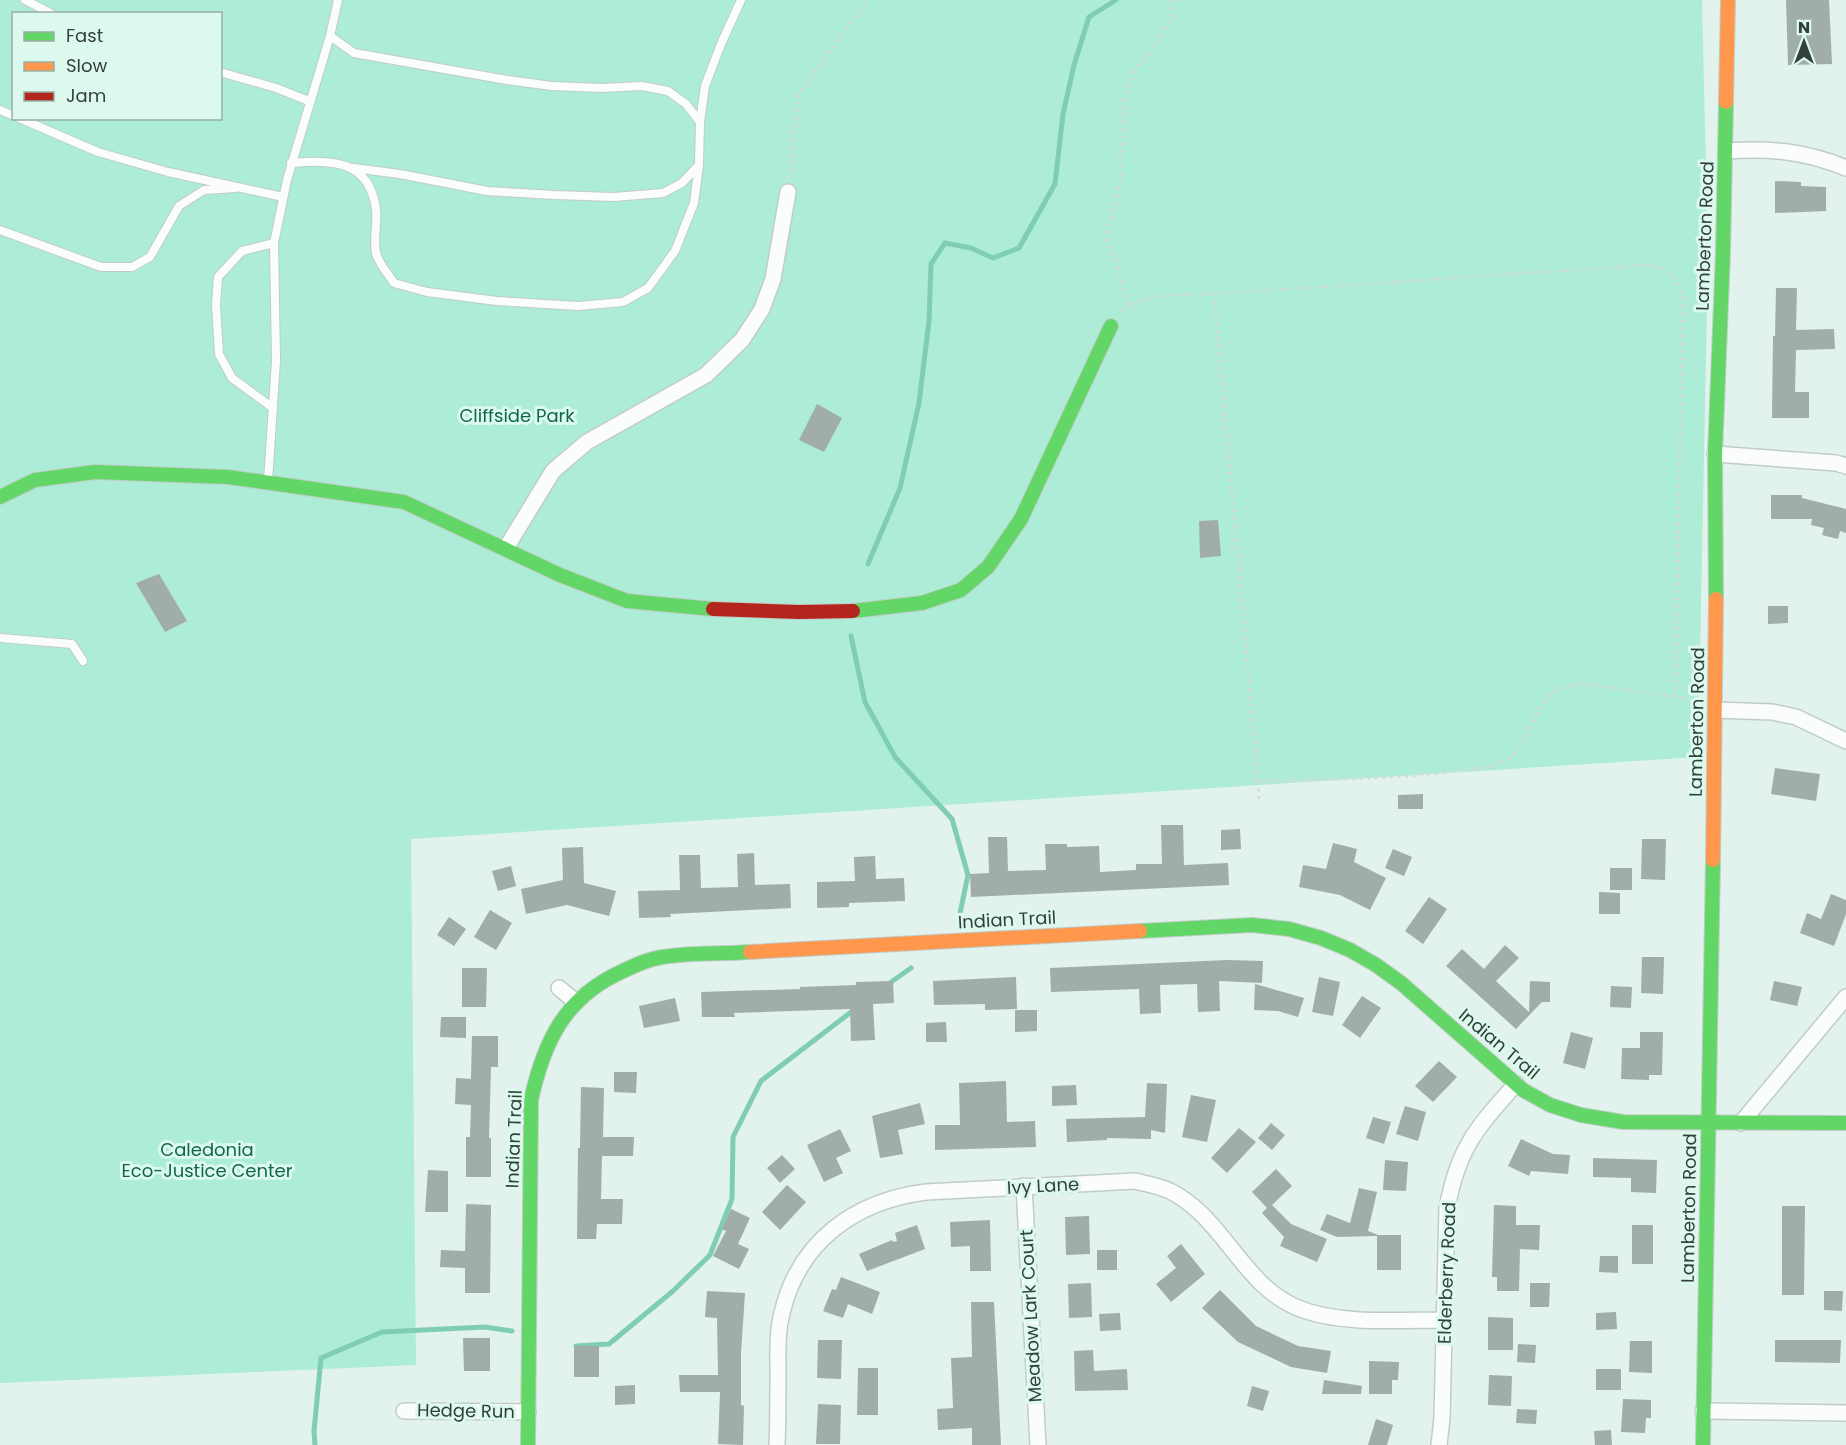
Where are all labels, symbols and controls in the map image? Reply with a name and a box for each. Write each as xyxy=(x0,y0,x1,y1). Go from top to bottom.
legend xyxy=(12,12,222,120)
north arrow xyxy=(1774,12,1834,72)
text: N xyxy=(1798,16,1810,39)
text: Fast xyxy=(66,23,103,48)
text: Slow xyxy=(66,53,108,78)
text: Jam xyxy=(66,83,106,108)
street label: Lamberton Road xyxy=(1689,161,1720,311)
park label: Cliffside Park xyxy=(459,403,575,428)
street label: Lamberton Road xyxy=(1683,647,1710,797)
street label: Indian Trail xyxy=(957,904,1057,935)
street label: Indian Trail xyxy=(1454,1002,1545,1085)
street label: Indian Trail xyxy=(499,1089,528,1189)
street label: Lamberton Road xyxy=(1675,1133,1702,1283)
park label: Caledonia Eco-Justice Center xyxy=(122,1137,293,1183)
street label: Ivy Lane xyxy=(1006,1171,1080,1200)
street label: Elderberry Road xyxy=(1432,1201,1461,1344)
street label: Meadow Lark Court xyxy=(1013,1229,1048,1403)
street label: Hedge Run xyxy=(417,1397,515,1424)

